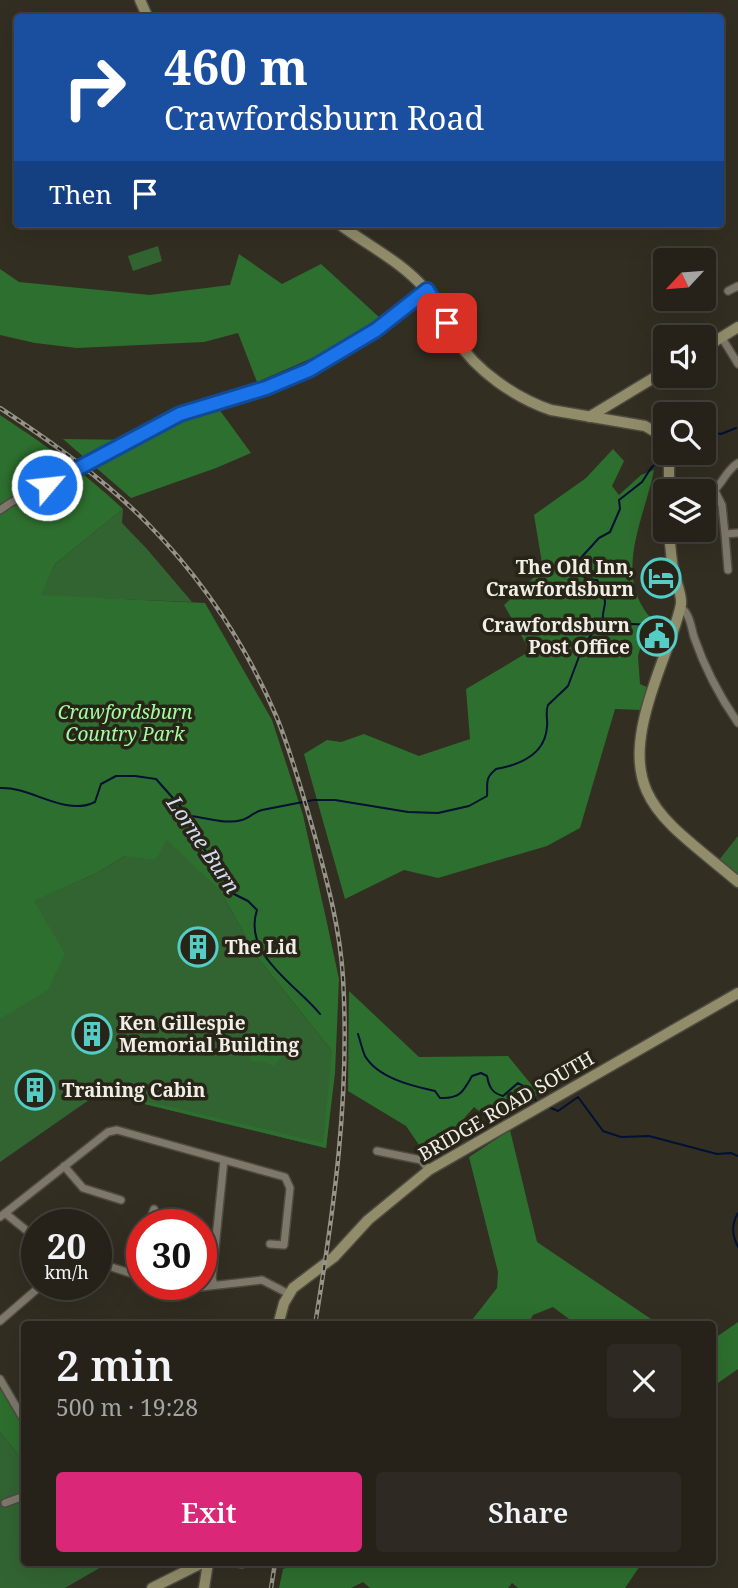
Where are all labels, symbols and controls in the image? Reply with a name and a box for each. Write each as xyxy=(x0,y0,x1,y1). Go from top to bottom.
text: 460 m xyxy=(164,33,308,99)
icon: right xyxy=(49,42,140,133)
text: Crawfordsburn Road xyxy=(164,96,484,139)
icon: arrive xyxy=(126,175,164,213)
text: Then xyxy=(49,176,112,212)
north arrow xyxy=(653,248,716,312)
map controls xyxy=(653,248,716,542)
pin xyxy=(417,293,477,353)
icon: arrive xyxy=(428,304,466,342)
button: sound xyxy=(653,325,716,388)
button: search xyxy=(653,402,716,465)
position arrow xyxy=(10,448,84,522)
button: layers xyxy=(653,479,716,542)
place label: The Old Inn, Crawfordsburn xyxy=(486,554,634,602)
hotel icon: The Old Inn, Crawfordsburn xyxy=(640,557,682,599)
place label: Crawfordsburn Post Office xyxy=(482,612,630,660)
public building icon: Crawfordsburn Post Office xyxy=(636,615,678,657)
park label: Crawfordsburn Country Park xyxy=(58,699,193,747)
water label: Lorne Burn xyxy=(160,789,247,899)
building icon: The Lid xyxy=(177,926,219,968)
place label: The Lid xyxy=(225,934,298,960)
place label: Ken Gillespie Memorial Building xyxy=(119,1010,300,1058)
building icon: Ken Gillespie Memorial Building xyxy=(71,1013,113,1055)
street label: BRIDGE ROAD SOUTH xyxy=(413,1045,599,1167)
building icon: Training Cabin xyxy=(14,1069,56,1111)
place label: Training Cabin xyxy=(62,1077,206,1103)
speed limit sign: 30 xyxy=(126,1209,217,1300)
text: 20 xyxy=(47,1222,86,1269)
text: km/h xyxy=(44,1260,89,1284)
text: 2 min xyxy=(56,1336,173,1393)
button: close xyxy=(607,1344,681,1418)
text: 500 m · 19:28 xyxy=(56,1391,198,1423)
button: Exit xyxy=(56,1472,362,1552)
button: Share xyxy=(376,1472,681,1552)

